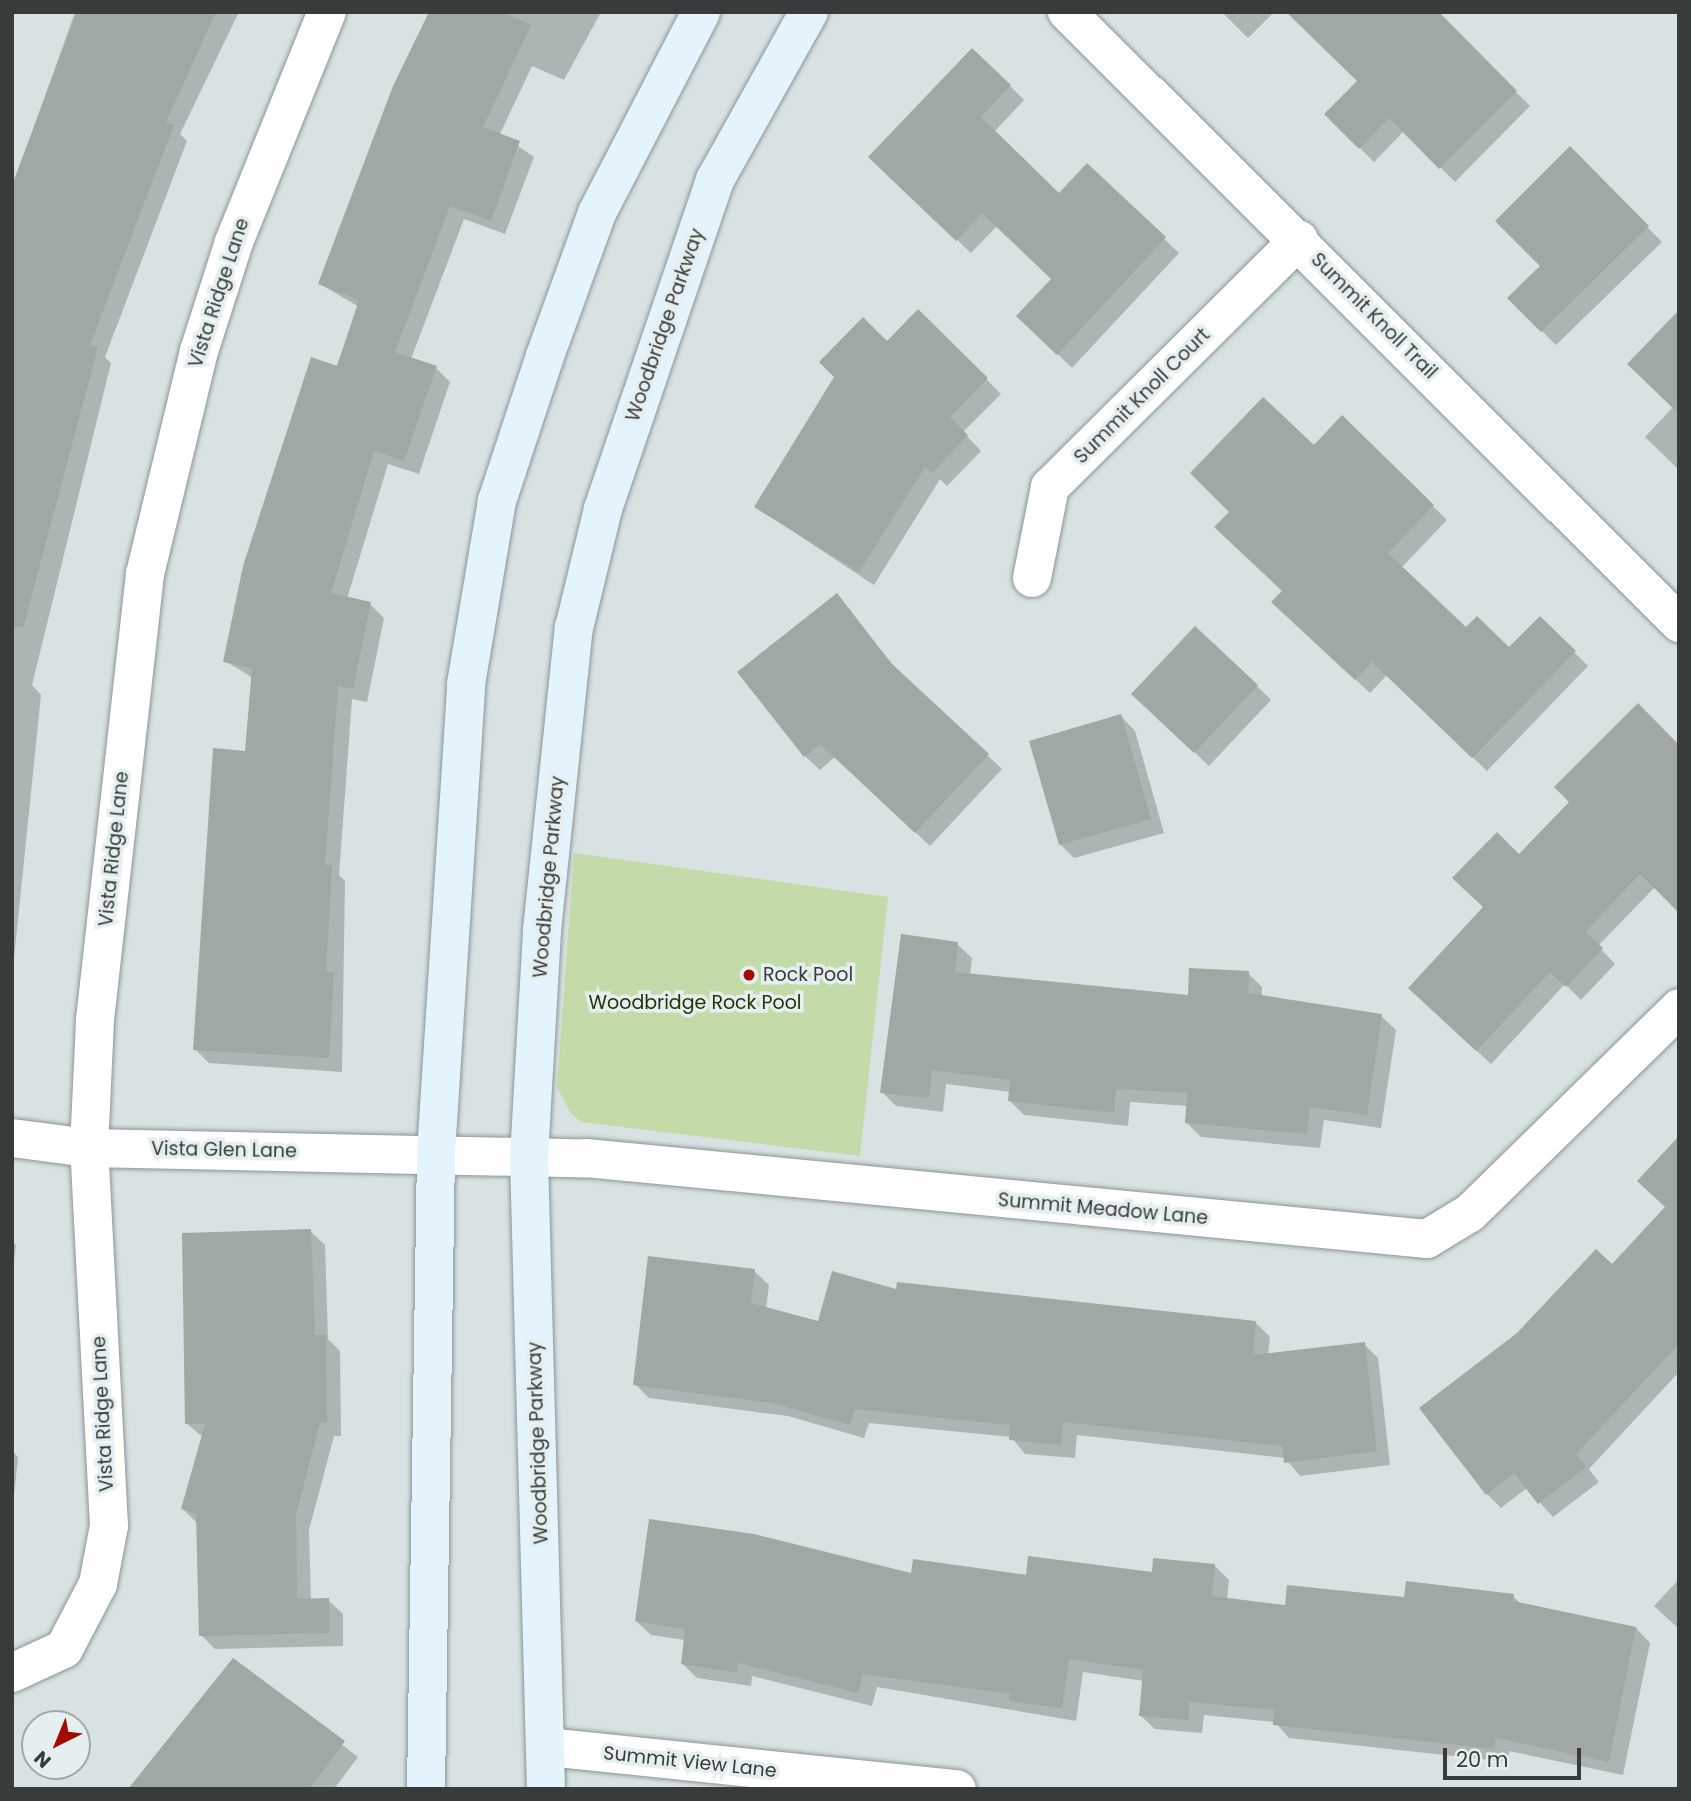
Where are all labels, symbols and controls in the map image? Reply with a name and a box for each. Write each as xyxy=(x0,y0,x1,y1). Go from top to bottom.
street label: Vista Ridge Lane xyxy=(184,215,254,371)
street label: Woodbridge Parkway xyxy=(621,225,709,425)
street label: Summit Knoll Trail xyxy=(1306,248,1442,384)
street label: Summit Knoll Court xyxy=(1070,324,1214,468)
street label: Vista Ridge Lane xyxy=(95,770,133,928)
street label: Woodbridge Parkway xyxy=(529,775,569,979)
place label: Rock Pool xyxy=(763,964,853,986)
marker: Rock Pool xyxy=(741,967,757,983)
park label: Woodbridge Rock Pool xyxy=(589,992,801,1014)
street label: Vista Glen Lane xyxy=(151,1137,297,1163)
street label: Summit Meadow Lane xyxy=(997,1188,1209,1230)
street label: Vista Ridge Lane xyxy=(88,1335,118,1493)
street label: Woodbridge Parkway xyxy=(523,1341,553,1545)
north arrow xyxy=(21,1710,91,1780)
scale bar xyxy=(1446,1734,1584,1778)
street label: Summit View Lane xyxy=(602,1742,778,1782)
text: N xyxy=(28,1745,57,1774)
text: 20 m xyxy=(1456,1745,1509,1774)

